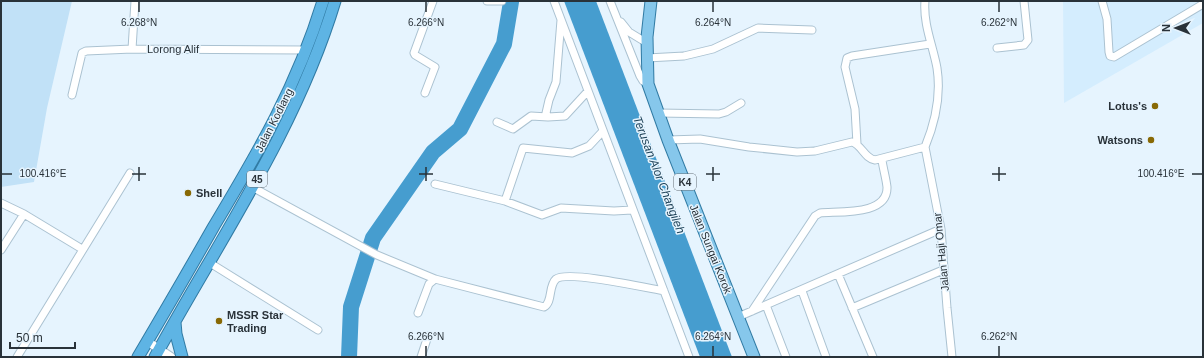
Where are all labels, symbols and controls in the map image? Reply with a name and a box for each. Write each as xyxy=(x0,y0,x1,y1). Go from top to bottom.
north arrow xyxy=(1156,8,1196,48)
text: 6.268°N xyxy=(121,17,157,28)
text: 6.266°N xyxy=(408,17,444,28)
text: 6.264°N xyxy=(695,17,731,28)
text: 6.262°N xyxy=(981,17,1017,28)
text: N xyxy=(1160,24,1172,32)
street label: Lorong Alif xyxy=(147,43,200,55)
street label: Jalan Kodiang xyxy=(253,86,295,154)
place label: Lotus's xyxy=(1108,100,1147,112)
marker: Lotus's xyxy=(1150,101,1160,111)
water label: Terusan Alor Changileh xyxy=(630,114,688,236)
place label: Watsons xyxy=(1098,134,1143,146)
marker: Watsons xyxy=(1146,135,1156,145)
text: 100.416°E xyxy=(20,168,67,179)
text: 100.416°E xyxy=(1138,168,1185,179)
road number: 45 xyxy=(247,171,267,187)
road number: K4 xyxy=(674,174,696,190)
place label: Shell xyxy=(196,187,222,199)
marker: Shell xyxy=(183,188,193,198)
street label: Jalan Sungai Korok xyxy=(688,203,735,296)
street label: Jalan Haji Omar xyxy=(931,212,951,292)
place label: MSSR Star Trading xyxy=(227,309,284,334)
marker: MSSR Star Trading xyxy=(214,316,224,326)
scale bar xyxy=(10,324,75,350)
text: 50 m xyxy=(16,331,43,345)
text: 6.266°N xyxy=(408,331,444,342)
text: 6.264°N xyxy=(695,331,731,342)
text: 6.262°N xyxy=(981,331,1017,342)

